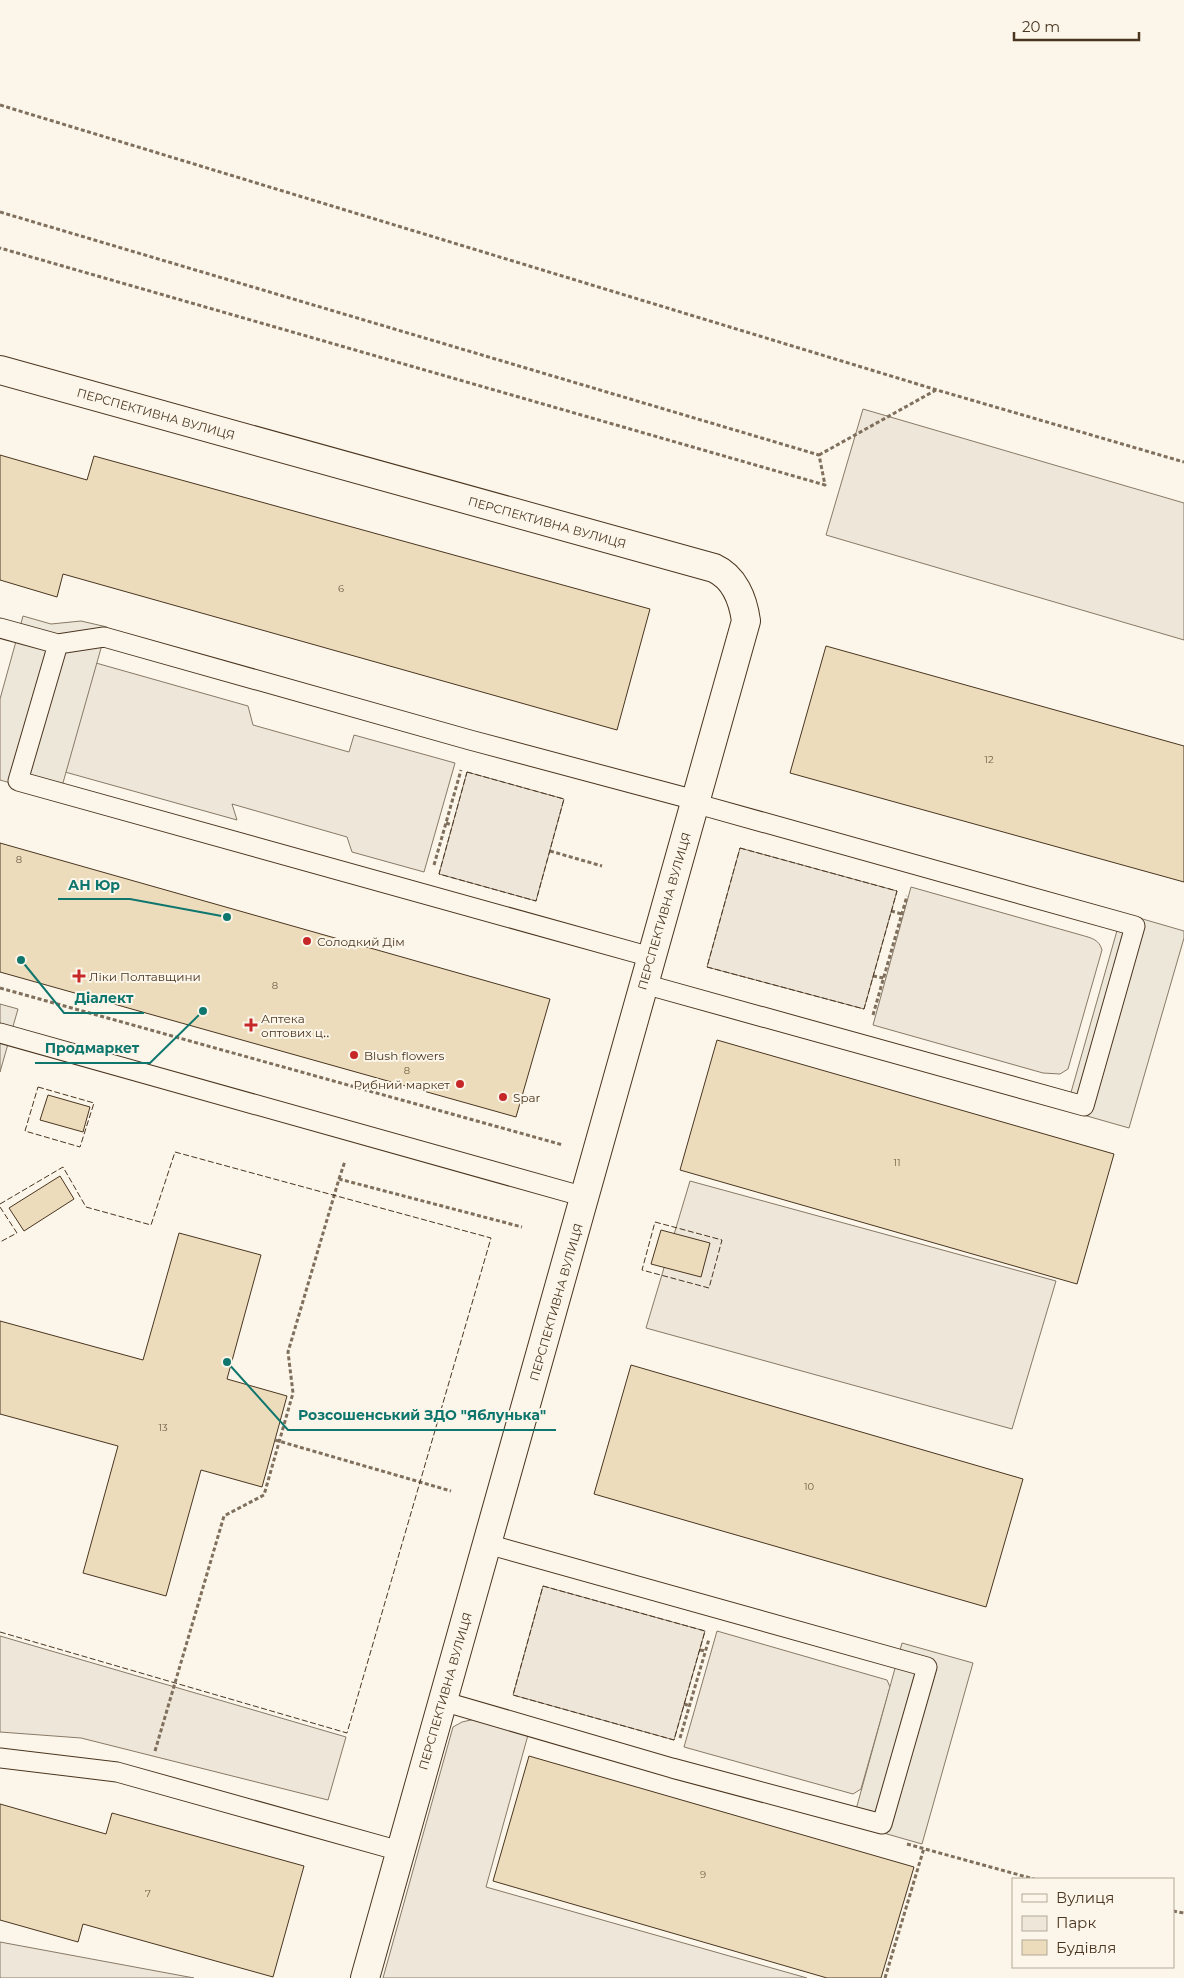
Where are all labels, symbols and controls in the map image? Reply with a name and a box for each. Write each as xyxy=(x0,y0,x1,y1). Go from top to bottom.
scale bar xyxy=(1014,10,1139,42)
text: 20 m xyxy=(1022,17,1060,36)
street label: ПЕРСПЕКТИВНА ВУЛИЦЯ xyxy=(75,384,237,442)
street label: ПЕРСПЕКТИВНА ВУЛИЦЯ xyxy=(467,493,628,551)
house number: 6 xyxy=(338,582,344,595)
house number: 12 xyxy=(984,753,994,766)
street label: ПЕРСПЕКТИВНА ВУЛИЦЯ xyxy=(634,830,694,992)
house number: 8 xyxy=(16,853,22,866)
callout: АН Юр xyxy=(58,870,130,899)
text: АН Юр xyxy=(68,876,120,894)
place label: Солодкий Дім xyxy=(317,934,405,949)
marker: Солодкий Дім xyxy=(301,935,313,947)
place label: Ліки Полтавщини xyxy=(89,969,201,984)
marker: Ліки Полтавщини xyxy=(73,970,85,982)
house number: 8 xyxy=(272,979,278,992)
callout: Діалект xyxy=(64,984,144,1013)
text: Діалект xyxy=(74,989,134,1007)
place label: Аптека оптових ц‥ xyxy=(261,1011,329,1040)
marker: Аптека оптових ц‥ xyxy=(245,1019,257,1031)
callout: Продмаркет xyxy=(35,1034,150,1063)
text: Продмаркет xyxy=(45,1039,140,1057)
place label: Blush flowers xyxy=(364,1048,445,1063)
marker: Blush flowers xyxy=(348,1049,360,1061)
house number: 8 xyxy=(404,1064,410,1077)
place label: Рибний маркет xyxy=(354,1077,450,1092)
marker: Рибний маркет xyxy=(454,1078,466,1090)
place label: Spar xyxy=(513,1090,541,1105)
marker: Spar xyxy=(497,1091,509,1103)
house number: 11 xyxy=(893,1156,901,1169)
street label: ПЕРСПЕКТИВНА ВУЛИЦЯ xyxy=(526,1221,586,1383)
callout: Розсошенський ЗДО "Яблунька" xyxy=(288,1401,556,1430)
text: Розсошенський ЗДО "Яблунька" xyxy=(298,1406,546,1424)
house number: 13 xyxy=(158,1421,168,1434)
house number: 10 xyxy=(804,1480,814,1493)
street label: ПЕРСПЕКТИВНА ВУЛИЦЯ xyxy=(415,1610,475,1772)
house number: 9 xyxy=(700,1868,706,1881)
legend xyxy=(1012,1878,1174,1968)
house number: 7 xyxy=(145,1887,151,1900)
text: Вулиця xyxy=(1056,1888,1114,1907)
text: Парк xyxy=(1056,1913,1096,1932)
text: Будівля xyxy=(1056,1938,1116,1957)

